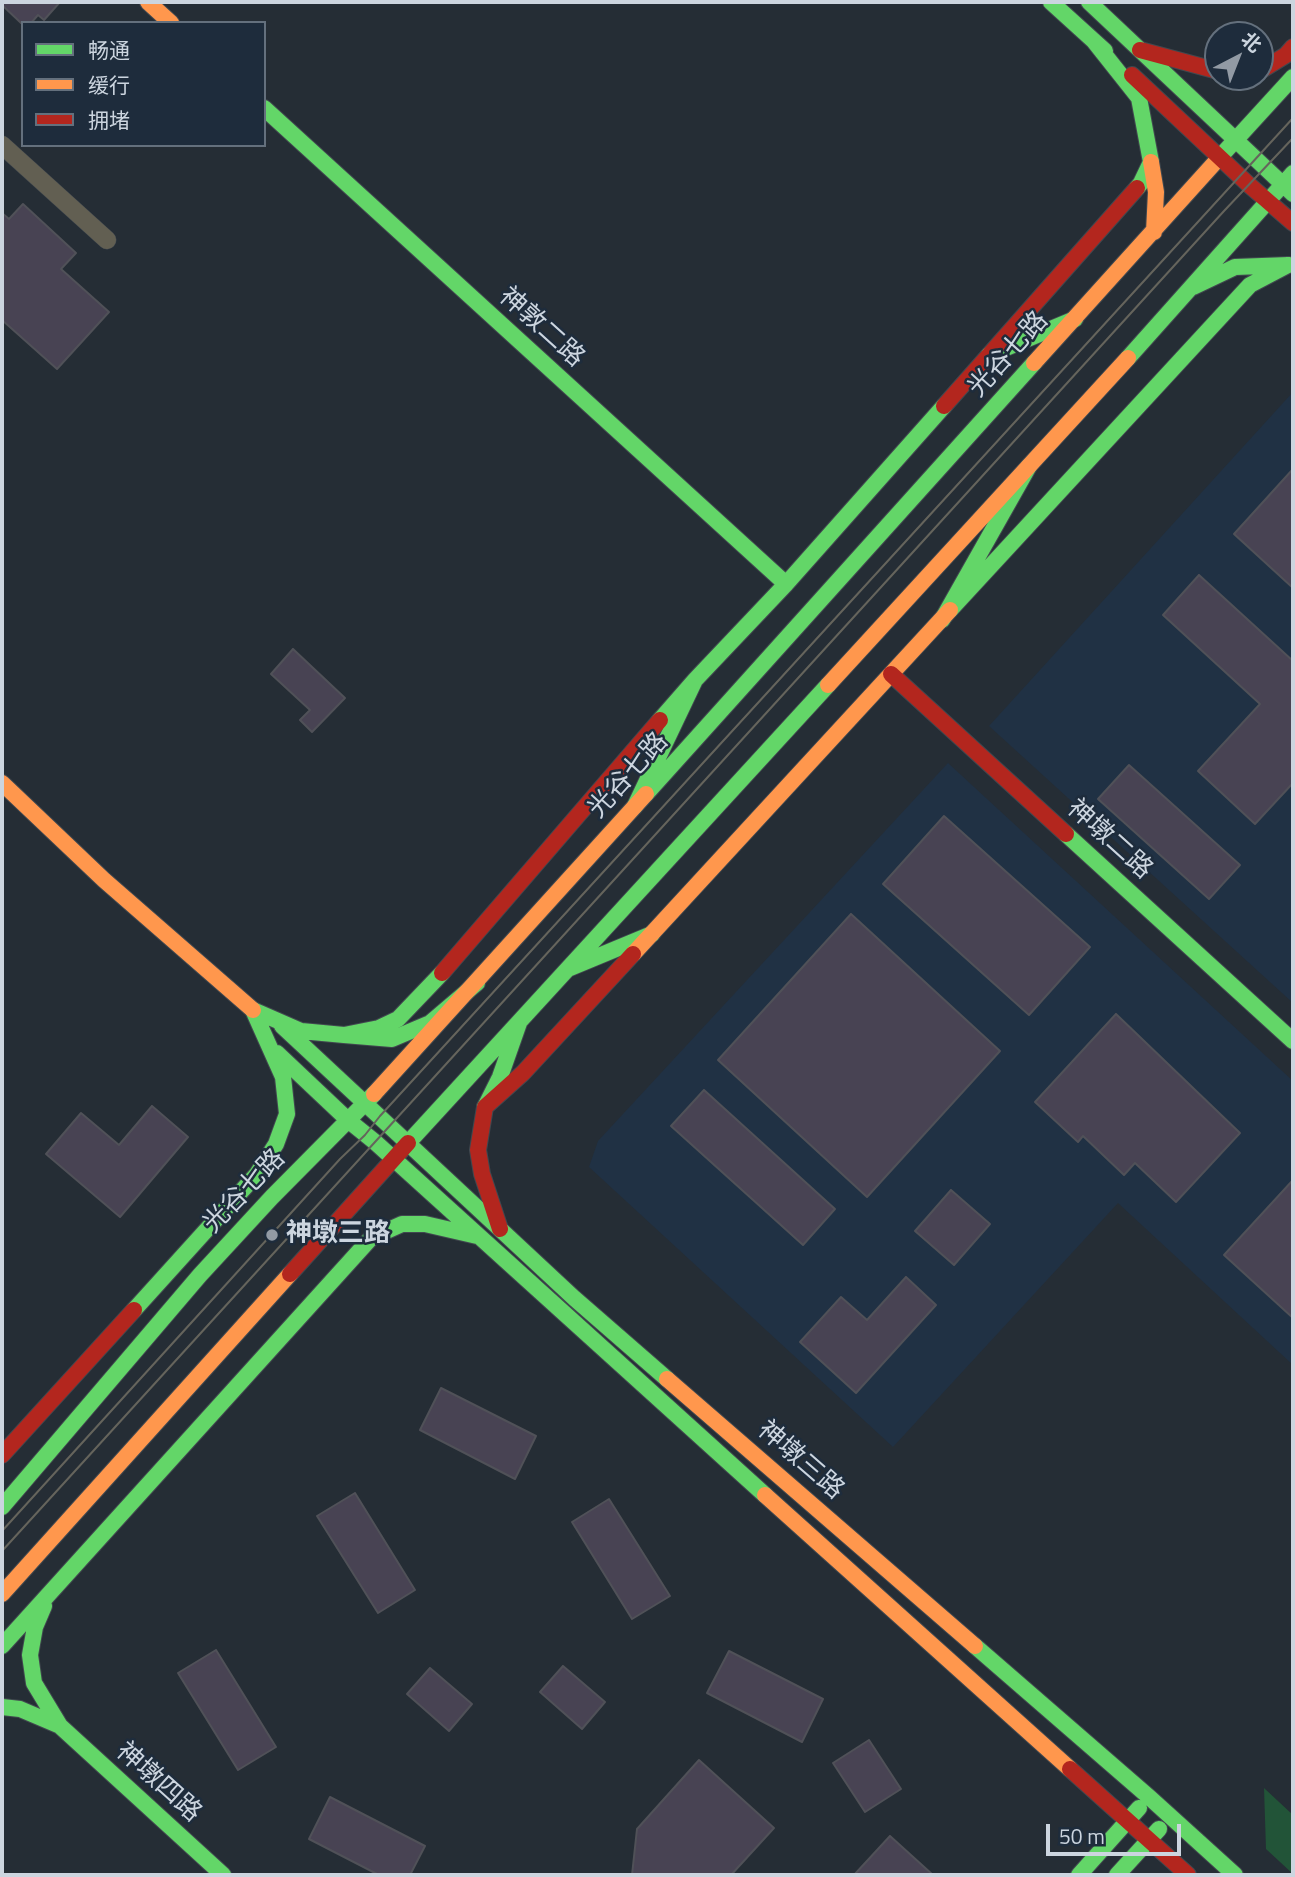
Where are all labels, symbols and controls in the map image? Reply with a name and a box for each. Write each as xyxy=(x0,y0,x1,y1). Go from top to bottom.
legend xyxy=(21,21,266,147)
north arrow xyxy=(1204,21,1274,91)
text: 北 xyxy=(1235,24,1269,59)
text: 畅通 xyxy=(88,34,130,66)
text: 缓行 xyxy=(88,69,130,101)
text: 拥堵 xyxy=(88,104,130,136)
street label: 神敦二路 xyxy=(492,282,590,374)
street label: 光谷七路 xyxy=(963,306,1055,404)
street label: 光谷七路 xyxy=(583,727,675,825)
street label: 神墩二路 xyxy=(1060,794,1158,886)
street label: 光谷七路 xyxy=(198,1144,292,1240)
place label: 神墩三路 xyxy=(286,1219,390,1251)
marker: 神墩三路 xyxy=(264,1227,280,1243)
street label: 神墩三路 xyxy=(751,1415,849,1507)
street label: 神墩四路 xyxy=(109,1737,207,1829)
scale bar xyxy=(1050,1811,1185,1855)
text: 50 m xyxy=(1059,1820,1105,1852)

